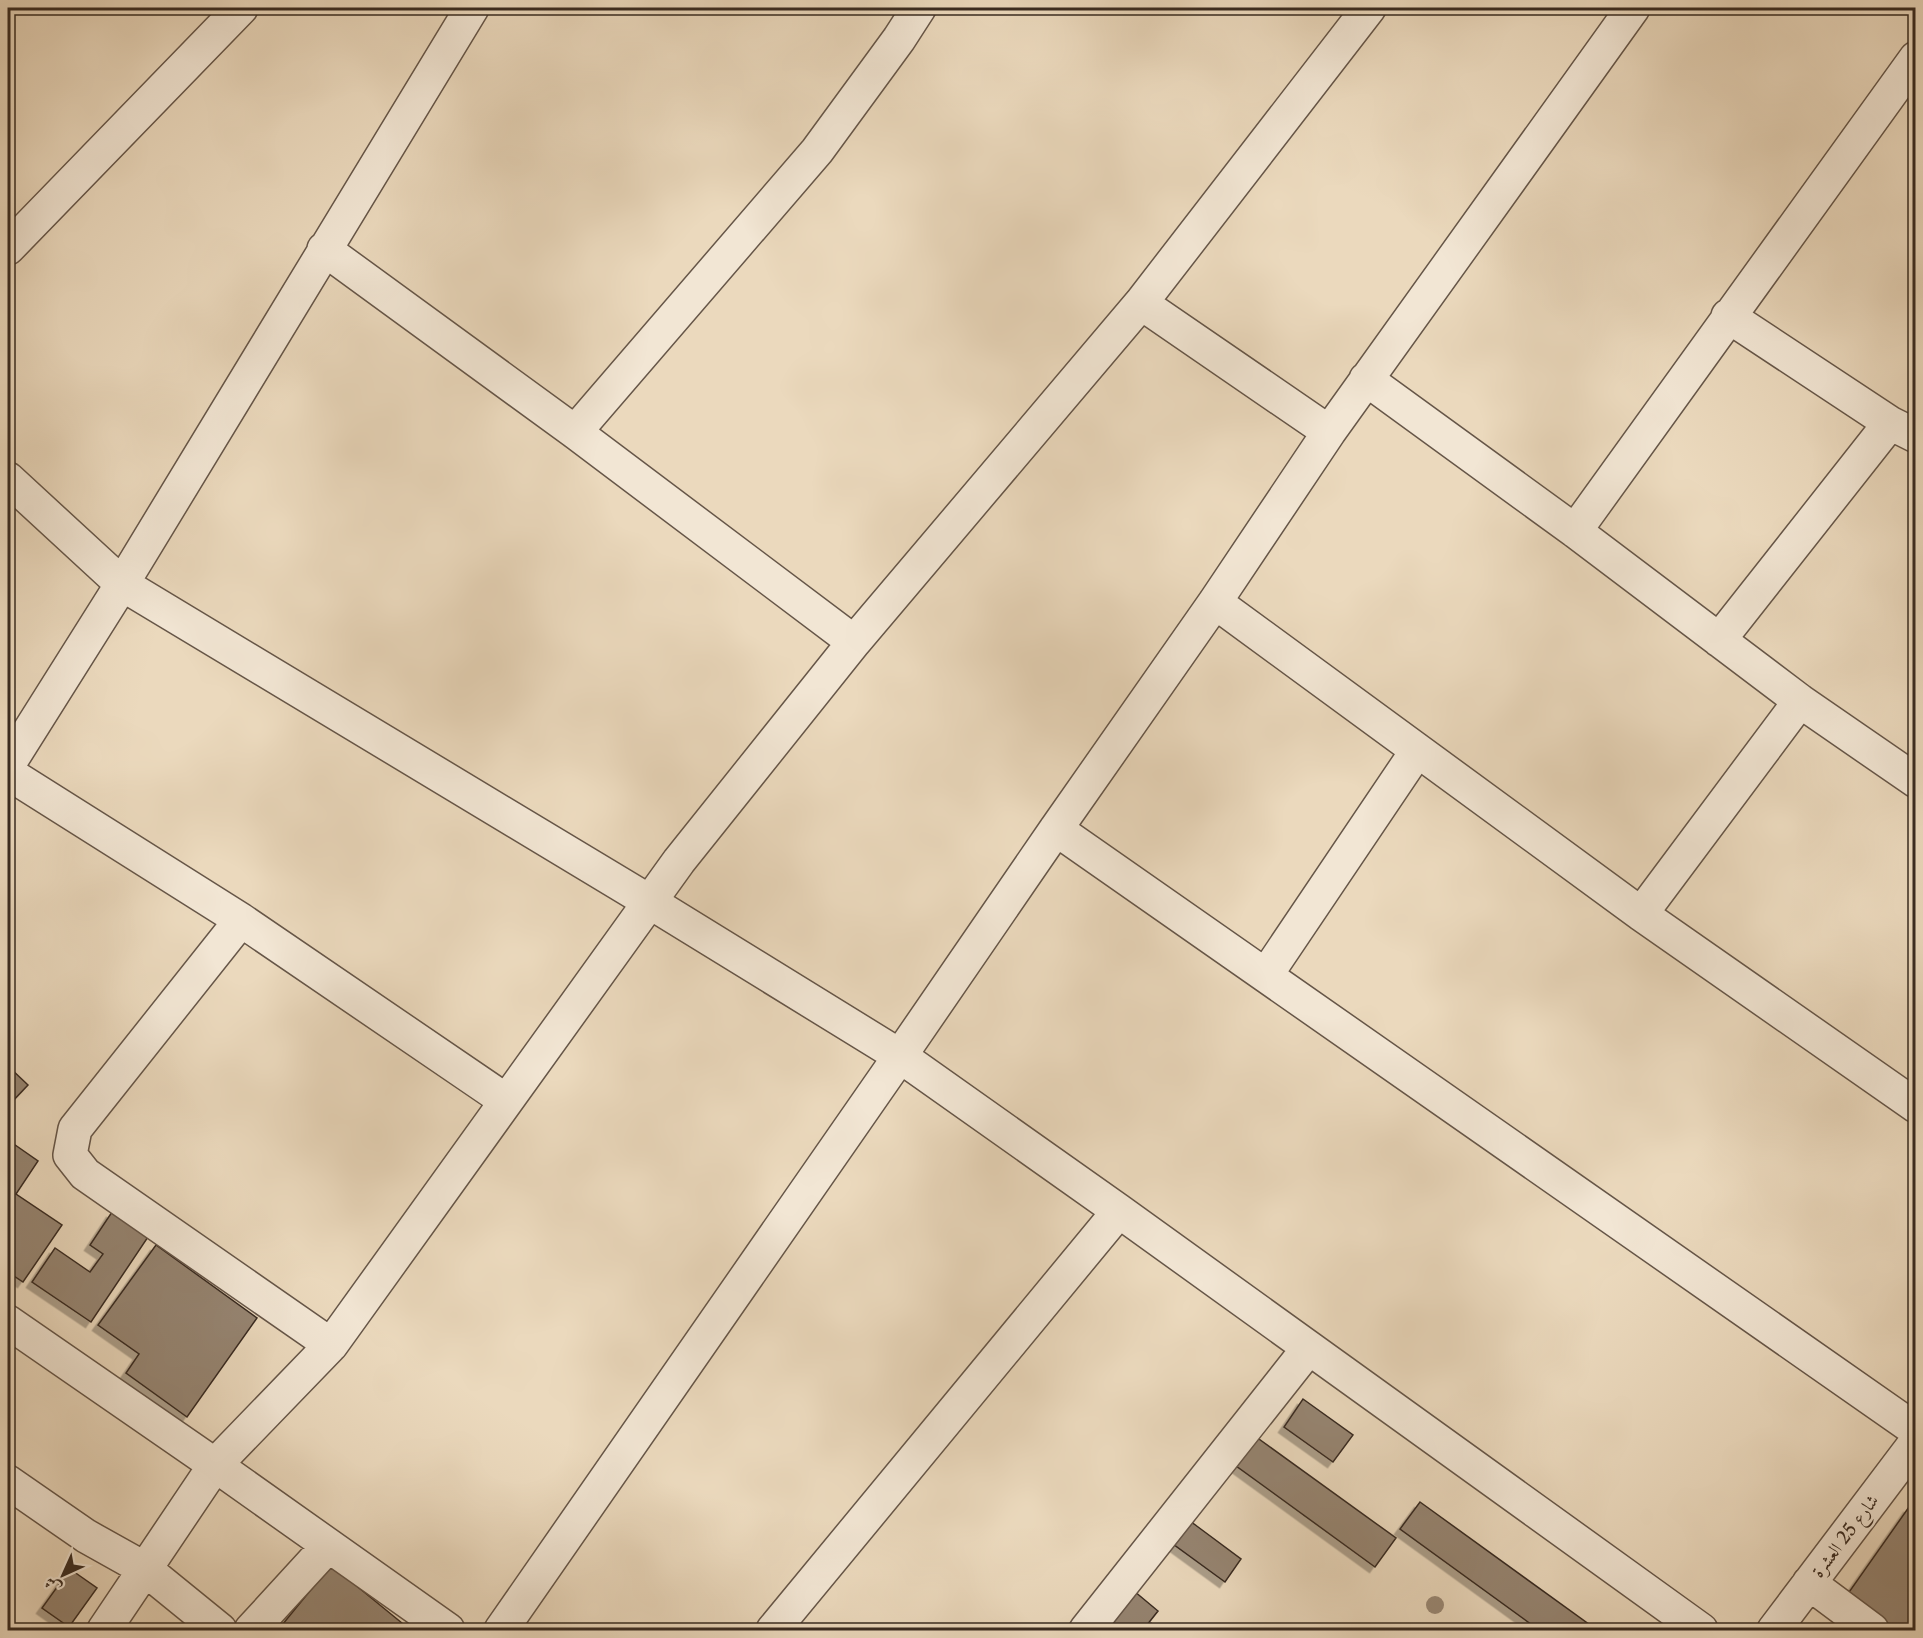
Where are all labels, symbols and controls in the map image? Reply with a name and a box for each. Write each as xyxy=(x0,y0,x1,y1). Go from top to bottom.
street label: شارع 25 العشرة xyxy=(1807,1490,1886,1584)
north arrow xyxy=(33,1545,93,1605)
text: ش xyxy=(40,1573,65,1598)

